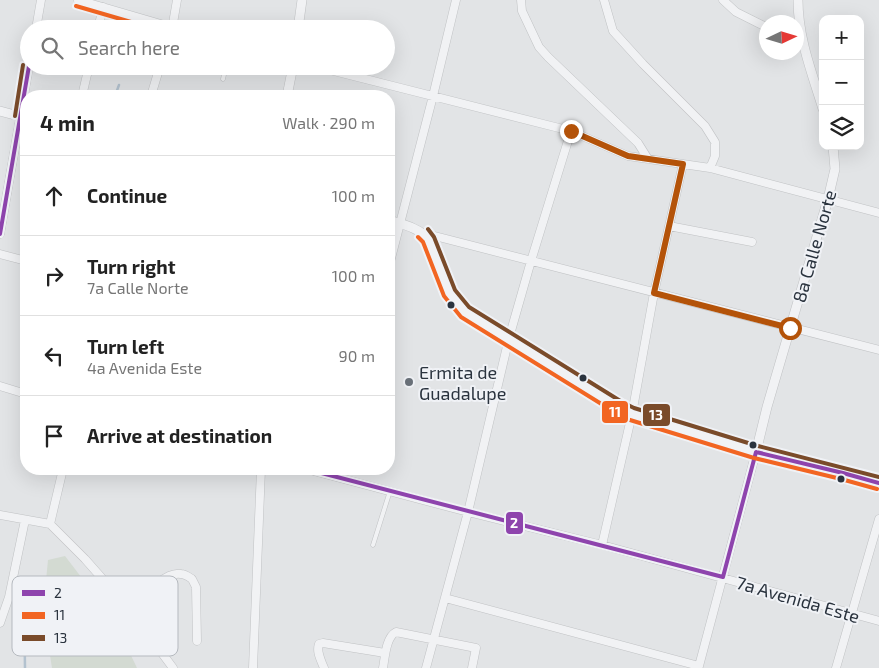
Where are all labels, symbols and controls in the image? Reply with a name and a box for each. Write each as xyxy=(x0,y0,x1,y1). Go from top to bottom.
north arrow xyxy=(759,15,804,60)
map controls xyxy=(819,15,864,150)
button: + xyxy=(819,15,864,60)
search box xyxy=(20,20,395,75)
icon: search xyxy=(38,34,66,62)
text: Search here xyxy=(78,36,180,59)
button: − xyxy=(819,60,864,105)
button: layers xyxy=(819,105,864,150)
text: 4 min xyxy=(40,110,95,135)
text: Walk · 290 m xyxy=(282,113,375,132)
route end xyxy=(560,120,583,143)
icon: ahead xyxy=(40,182,68,210)
text: Continue xyxy=(87,184,167,207)
text: 100 m xyxy=(332,186,375,205)
street label: 8a Calle Norte xyxy=(787,187,841,305)
text: Turn right xyxy=(87,255,175,278)
icon: right xyxy=(40,262,68,290)
text: 100 m xyxy=(332,266,375,285)
text: 7a Calle Norte xyxy=(87,278,189,297)
unlabelled marker xyxy=(446,300,456,310)
route start xyxy=(779,317,802,340)
text: Turn left xyxy=(87,335,164,358)
icon: left xyxy=(40,342,68,370)
text: 90 m xyxy=(339,346,375,365)
text: 4a Avenida Este xyxy=(87,358,202,377)
place label: Ermita de Guadalupe xyxy=(419,361,506,404)
unlabelled marker xyxy=(578,373,588,383)
marker: Ermita de Guadalupe xyxy=(403,376,415,388)
line badge: 11 xyxy=(601,400,629,424)
text: 11 xyxy=(609,403,621,420)
line badge: 13 xyxy=(642,403,671,427)
text: 13 xyxy=(649,406,663,423)
icon: arrive xyxy=(40,422,68,450)
text: Arrive at destination xyxy=(87,424,272,447)
unlabelled marker xyxy=(748,440,758,450)
unlabelled marker xyxy=(836,474,846,484)
line badge: 2 xyxy=(505,511,524,535)
text: 2 xyxy=(510,514,518,531)
street label: 7a Avenida Este xyxy=(734,571,862,627)
legend xyxy=(12,576,178,656)
text: 2 xyxy=(54,584,62,601)
text: 11 xyxy=(54,606,65,623)
text: 13 xyxy=(54,629,67,646)

